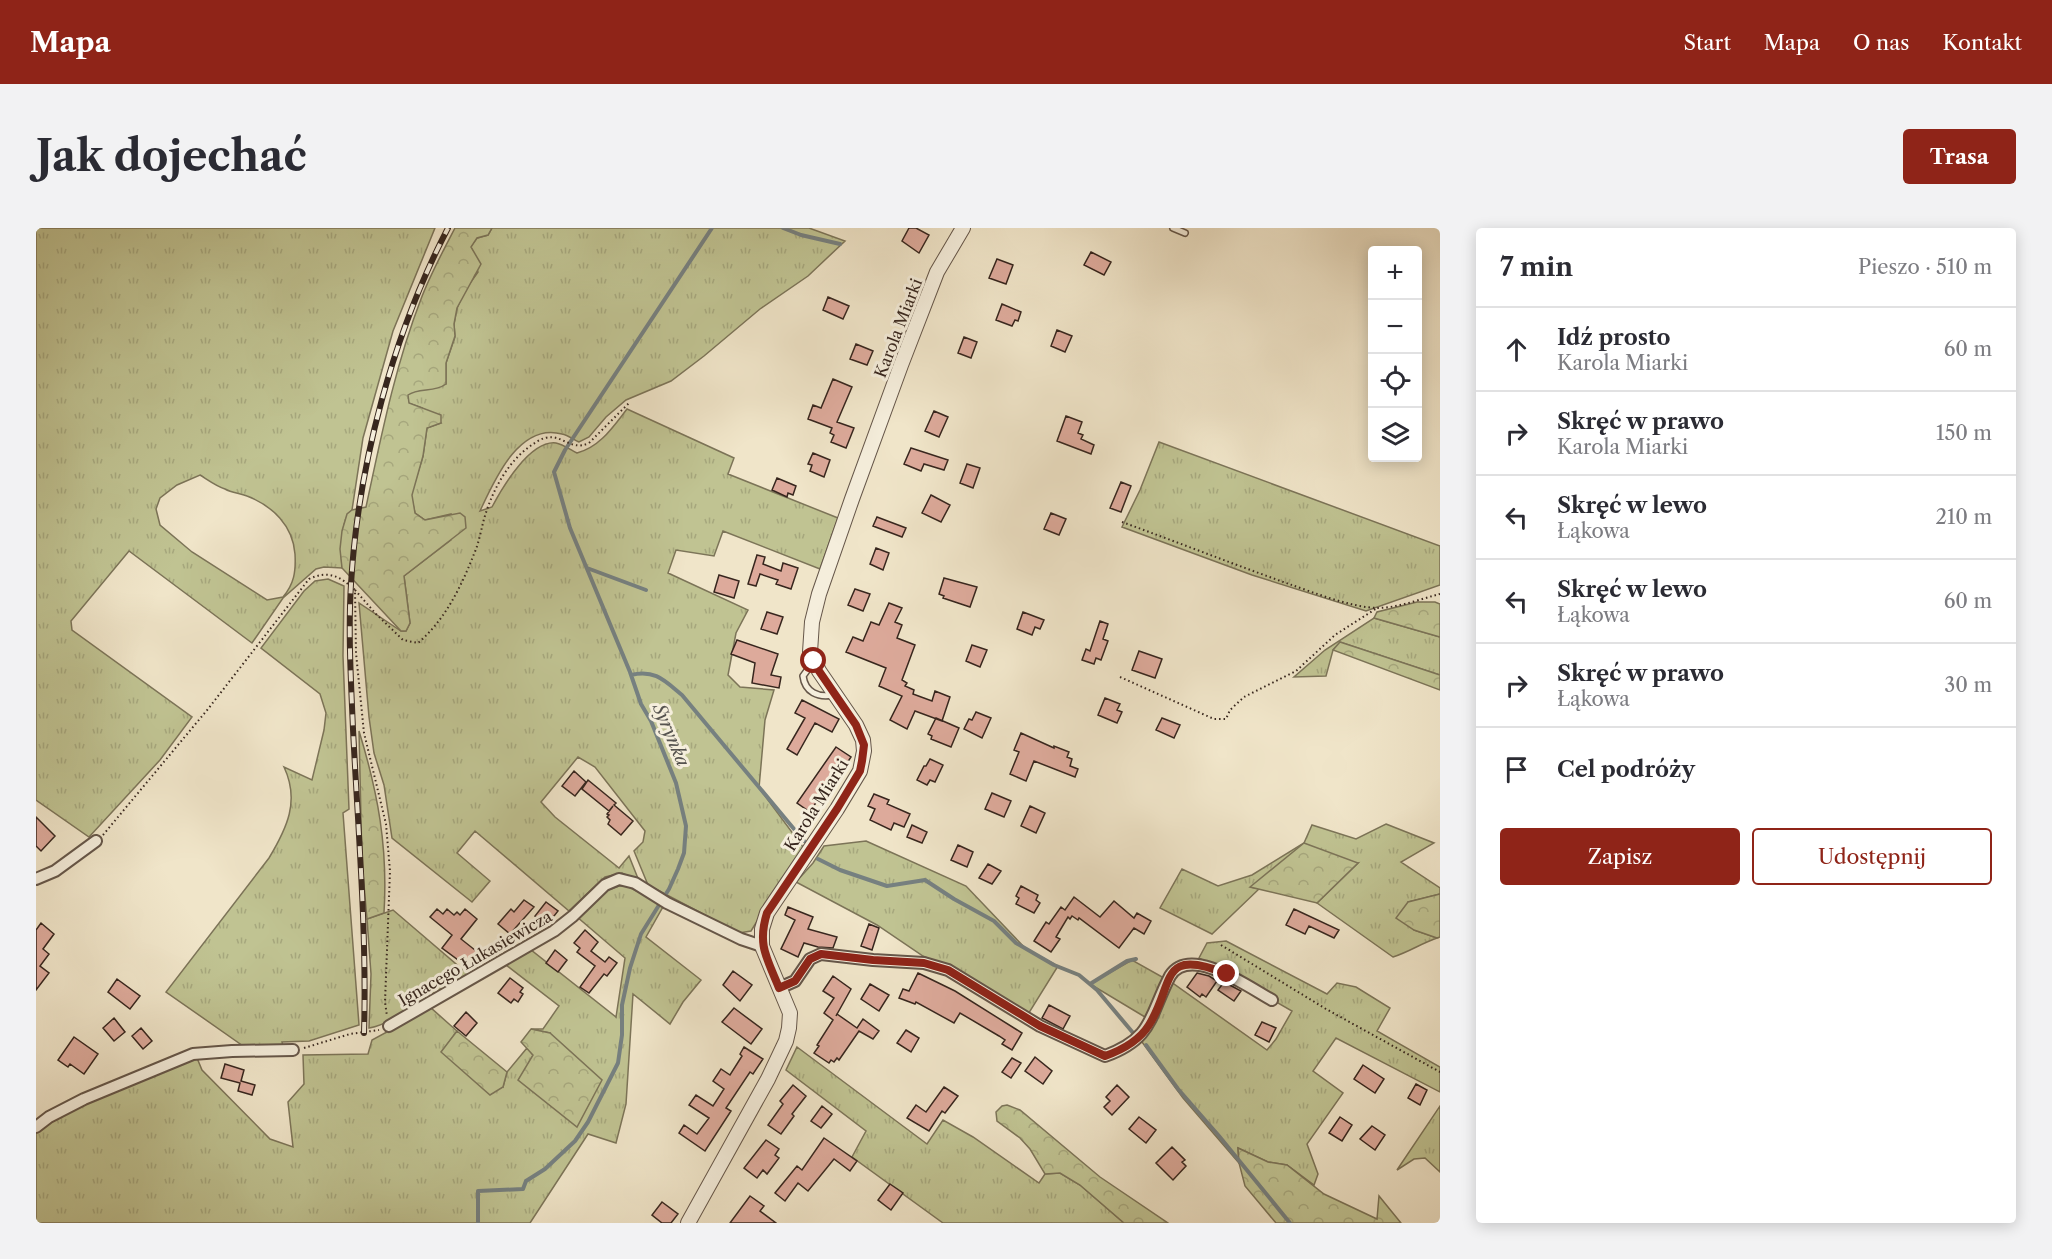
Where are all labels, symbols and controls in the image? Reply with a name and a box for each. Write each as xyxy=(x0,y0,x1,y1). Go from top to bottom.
text: Mapa xyxy=(30,25,111,59)
text: Start xyxy=(1683,30,1731,55)
text: Mapa xyxy=(1764,30,1820,55)
text: O nas xyxy=(1853,30,1909,55)
text: Kontakt xyxy=(1942,30,2022,55)
button: Trasa xyxy=(1903,129,2016,184)
text: Jak dojechać xyxy=(36,130,307,182)
map controls xyxy=(1368,246,1422,462)
button: + xyxy=(1368,246,1422,300)
text: 7 min xyxy=(1500,251,1573,283)
text: Pieszo · 510 m xyxy=(1858,255,1992,279)
street label: Karola Miarki xyxy=(870,275,926,381)
button: − xyxy=(1368,300,1422,354)
text: Idź prosto xyxy=(1557,324,1671,351)
icon: ahead xyxy=(1500,333,1533,366)
text: 60 m xyxy=(1944,337,1992,361)
text: Karola Miarki xyxy=(1557,351,1688,375)
button: locate xyxy=(1368,354,1422,408)
button: layers xyxy=(1368,408,1422,462)
text: Skręć w prawo xyxy=(1557,408,1724,435)
icon: right xyxy=(1500,417,1533,450)
text: 150 m xyxy=(1936,421,1992,445)
text: Karola Miarki xyxy=(1557,435,1688,459)
text: Skręć w lewo xyxy=(1557,492,1707,519)
icon: left xyxy=(1500,501,1533,534)
text: 210 m xyxy=(1935,505,1992,529)
text: Łąkowa xyxy=(1557,519,1630,543)
text: Skręć w lewo xyxy=(1557,576,1707,603)
icon: left xyxy=(1500,585,1533,618)
text: 60 m xyxy=(1944,589,1992,613)
text: Łąkowa xyxy=(1557,603,1630,627)
route start xyxy=(800,647,826,673)
text: Skręć w prawo xyxy=(1557,660,1724,687)
icon: right xyxy=(1500,669,1533,702)
text: 30 m xyxy=(1944,673,1992,697)
text: Łąkowa xyxy=(1557,687,1630,711)
water label: Syrynka xyxy=(648,699,694,770)
icon: arrive xyxy=(1500,753,1533,786)
street label: Karola Miarki xyxy=(780,755,852,855)
text: Cel podróży xyxy=(1557,756,1695,783)
button: Zapisz xyxy=(1500,828,1740,885)
button: Udostępnij xyxy=(1752,828,1992,885)
street label: Ignacego Łukasiewicza xyxy=(395,906,556,1010)
route end xyxy=(1213,960,1239,986)

